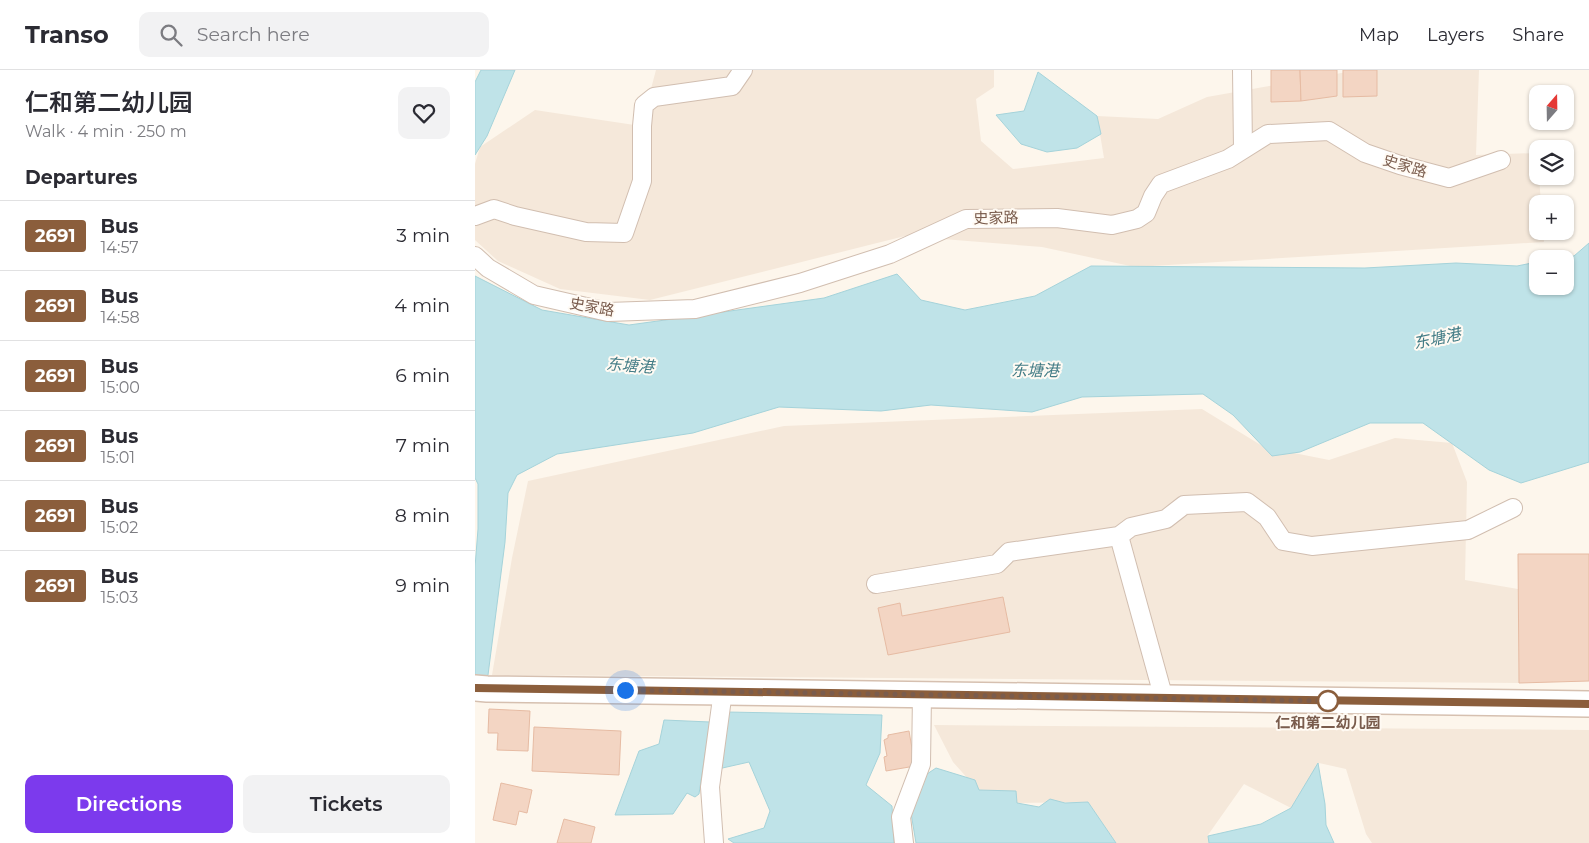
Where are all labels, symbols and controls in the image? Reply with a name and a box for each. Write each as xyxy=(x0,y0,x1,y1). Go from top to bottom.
search box xyxy=(139,12,489,57)
text: Transo xyxy=(25,20,109,49)
icon: search xyxy=(157,21,185,49)
text: Search here xyxy=(197,23,310,46)
text: Map xyxy=(1359,24,1399,46)
text: Layers xyxy=(1427,24,1484,46)
text: Share xyxy=(1512,24,1564,46)
north arrow xyxy=(1529,85,1574,130)
map controls xyxy=(1529,85,1574,295)
button: heart xyxy=(398,87,450,139)
text: 仁和第二幼儿园 xyxy=(25,88,193,117)
text: Walk · 4 min · 250 m xyxy=(25,122,187,141)
button: layers xyxy=(1529,140,1574,185)
street label: 史家路 xyxy=(1381,150,1429,181)
text: Departures xyxy=(25,166,137,189)
button: + xyxy=(1529,195,1574,240)
street label: 史家路 xyxy=(973,208,1019,227)
text: Bus xyxy=(101,215,138,238)
text: 3 min xyxy=(396,224,450,247)
text: 2691 xyxy=(35,225,76,247)
text: 14:57 xyxy=(101,238,139,257)
button: − xyxy=(1529,250,1574,295)
text: Bus xyxy=(101,285,138,308)
street label: 史家路 xyxy=(568,293,616,320)
text: 4 min xyxy=(394,294,450,317)
text: 2691 xyxy=(35,295,76,317)
text: 14:58 xyxy=(101,308,140,327)
water label: 东塘港 xyxy=(1412,324,1465,353)
water label: 东塘港 xyxy=(605,354,657,377)
text: Bus xyxy=(101,355,138,378)
water label: 东塘港 xyxy=(1011,361,1061,380)
text: 6 min xyxy=(395,364,450,387)
text: 2691 xyxy=(35,365,76,387)
text: 15:00 xyxy=(101,378,140,397)
text: Bus xyxy=(101,425,138,448)
text: 7 min xyxy=(396,434,450,457)
text: 2691 xyxy=(35,435,76,457)
text: 15:01 xyxy=(101,448,135,467)
text: Bus xyxy=(101,495,138,518)
text: 8 min xyxy=(395,504,450,527)
text: 2691 xyxy=(35,505,76,527)
text: 15:02 xyxy=(101,518,138,537)
text: Bus xyxy=(101,565,138,588)
text: 9 min xyxy=(395,574,450,597)
text: 2691 xyxy=(35,575,76,597)
text: 15:03 xyxy=(101,588,138,607)
your location xyxy=(613,678,638,703)
marker: 仁和第二幼儿园 xyxy=(1317,690,1339,712)
place label: 仁和第二幼儿园 xyxy=(1275,713,1381,732)
button: Directions xyxy=(25,775,233,833)
button: Tickets xyxy=(243,775,450,833)

